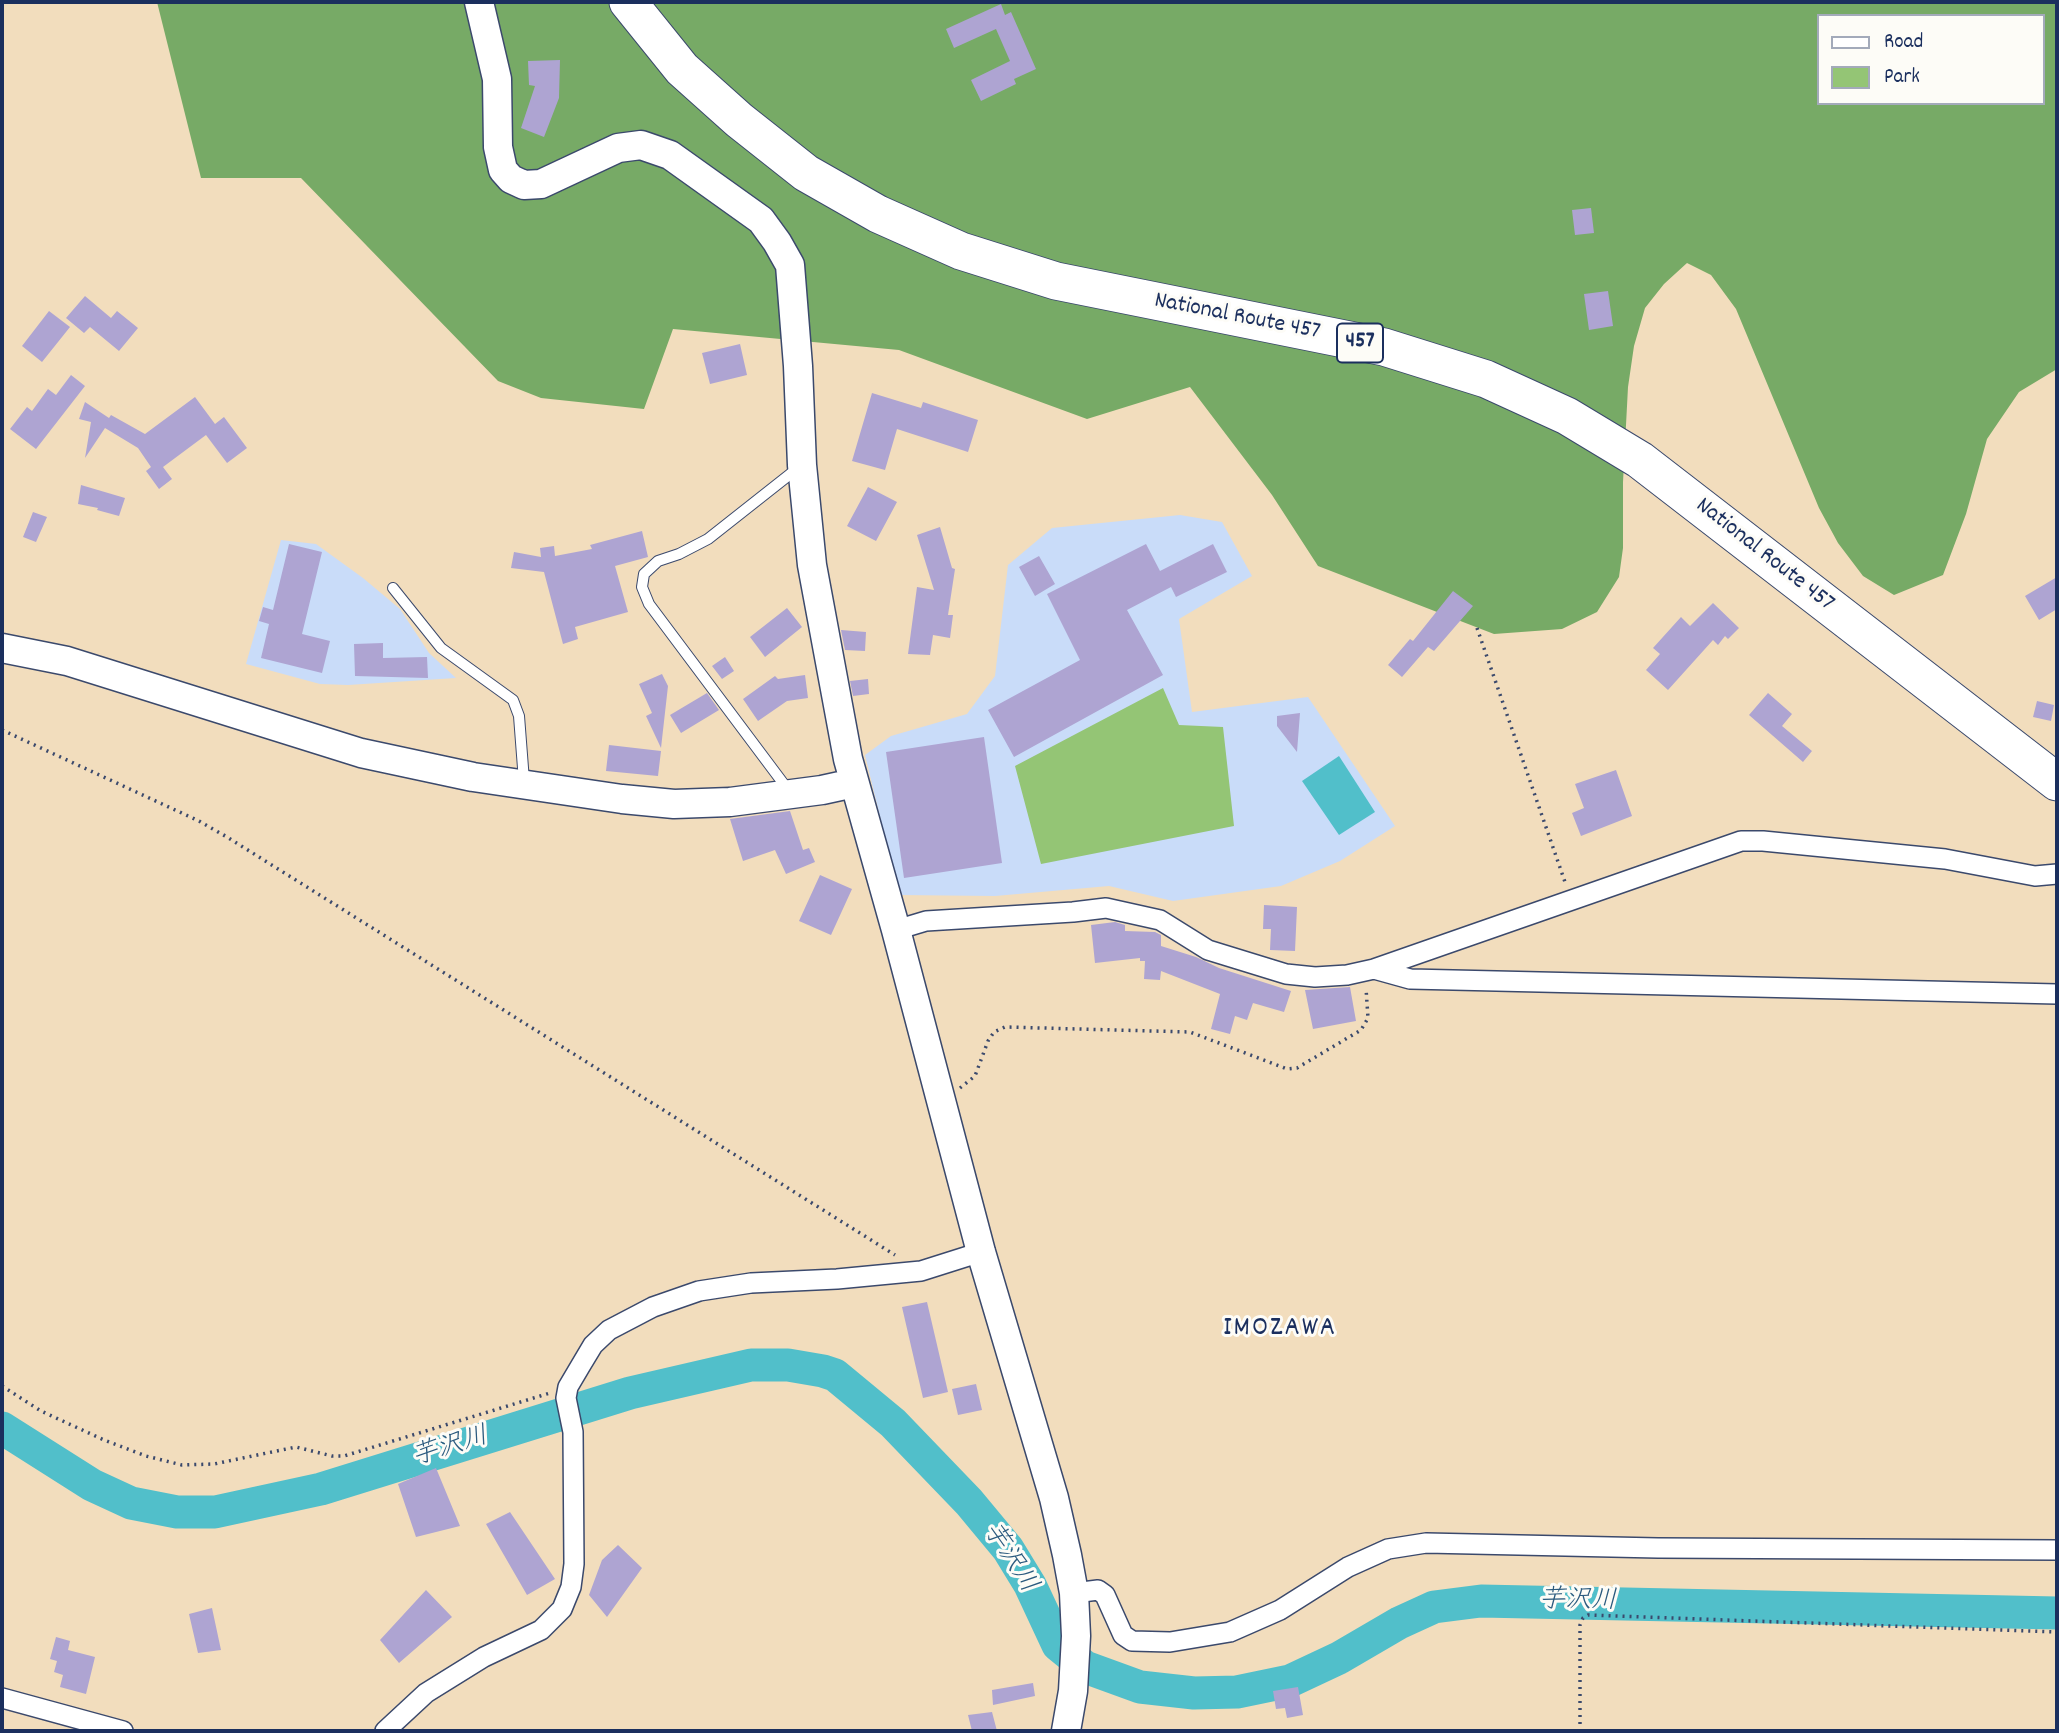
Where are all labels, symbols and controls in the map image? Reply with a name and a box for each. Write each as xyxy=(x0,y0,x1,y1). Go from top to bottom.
legend xyxy=(1818,14,2045,105)
text: Road xyxy=(1884,28,1923,58)
text: Park xyxy=(1884,63,1920,93)
street label: National Route 457 xyxy=(1152,288,1322,348)
road number: 457 xyxy=(1337,324,1383,362)
street label: National Route 457 xyxy=(1689,493,1839,619)
district label: IMOZAWA xyxy=(1224,1313,1336,1347)
water label: 芋沢川 xyxy=(409,1423,493,1475)
water label: 芋沢川 xyxy=(974,1518,1042,1600)
water label: 芋沢川 xyxy=(1539,1587,1617,1619)

